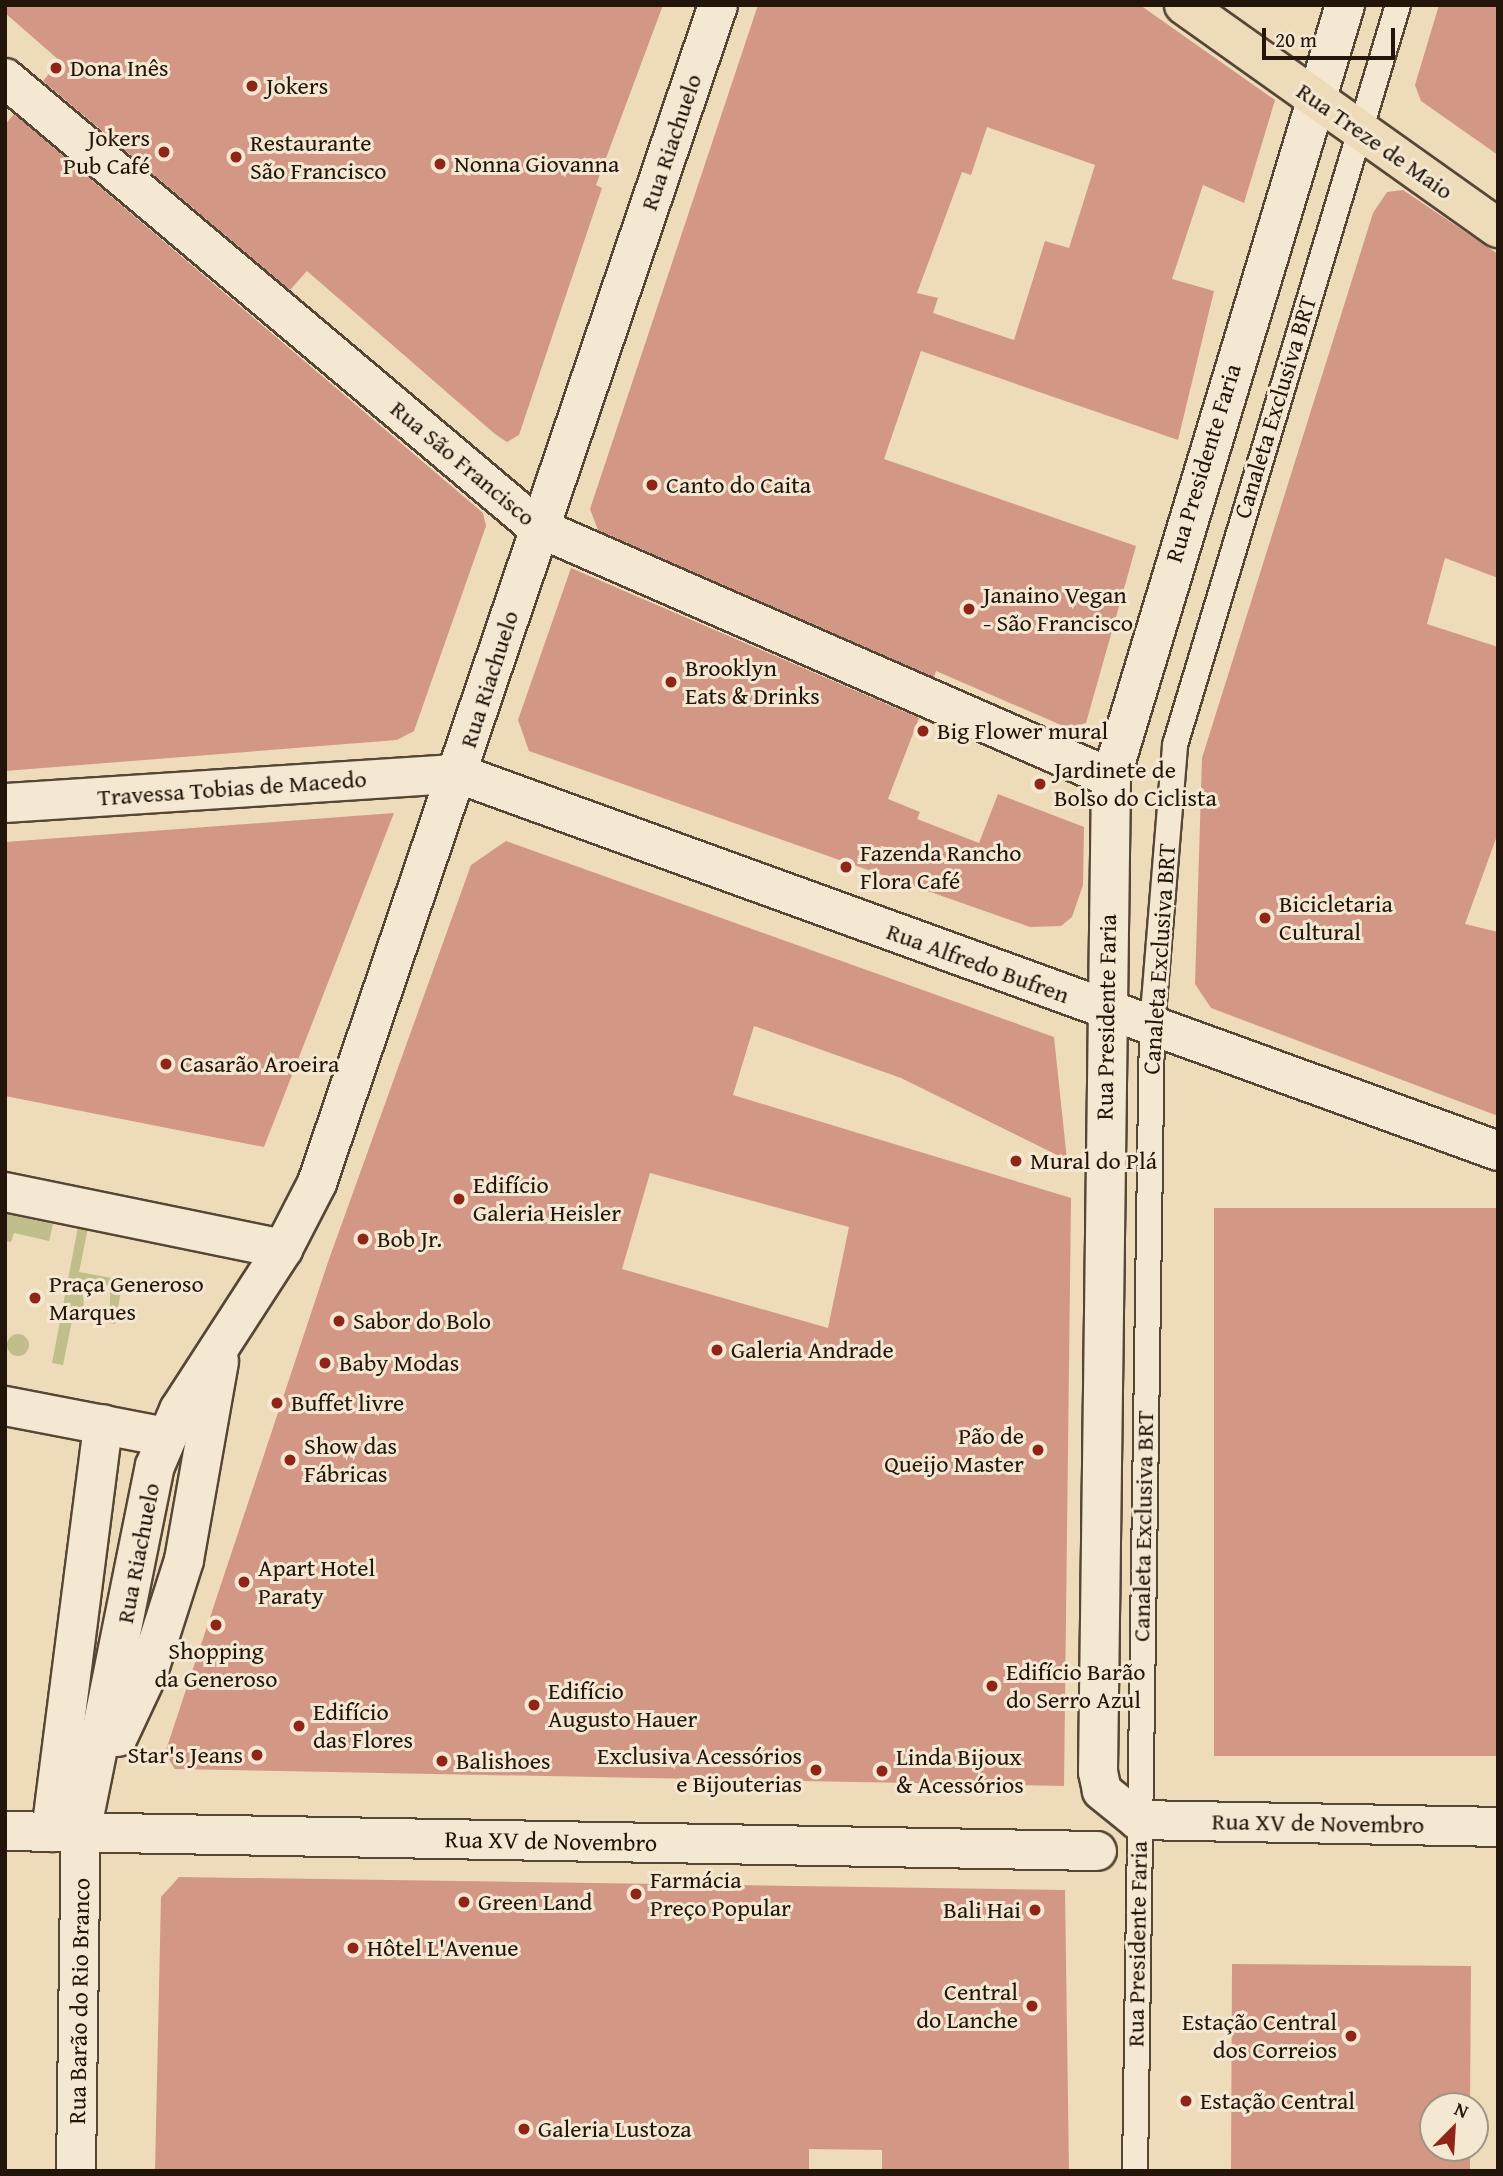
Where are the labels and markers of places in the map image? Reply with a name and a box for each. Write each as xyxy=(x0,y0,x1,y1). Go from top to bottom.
place label: Dona Inês xyxy=(70,54,169,82)
marker: Dona Inês xyxy=(48,60,64,76)
place label: Jokers xyxy=(266,72,328,100)
marker: Jokers xyxy=(244,78,260,94)
place label: Jokers Pub Café xyxy=(63,124,150,180)
place label: Restaurante São Francisco xyxy=(250,129,387,185)
marker: Jokers Pub Café xyxy=(156,144,172,160)
marker: Restaurante São Francisco xyxy=(228,149,244,165)
place label: Nonna Giovanna xyxy=(454,150,619,178)
marker: Nonna Giovanna xyxy=(432,156,448,172)
place label: Canto do Caita xyxy=(666,471,811,499)
marker: Canto do Caita xyxy=(644,477,660,493)
place label: Janaino Vegan - São Francisco xyxy=(983,581,1133,637)
marker: Janaino Vegan - São Francisco xyxy=(961,601,977,617)
place label: Brooklyn Eats & Drinks xyxy=(685,654,820,710)
marker: Brooklyn Eats & Drinks xyxy=(663,674,679,690)
place label: Big Flower mural xyxy=(937,717,1108,745)
marker: Big Flower mural xyxy=(915,723,931,739)
place label: Jardinete de Bolso do Ciclista xyxy=(1054,756,1217,812)
marker: Jardinete de Bolso do Ciclista xyxy=(1032,776,1048,792)
place label: Fazenda Rancho Flora Café xyxy=(860,839,1021,895)
marker: Fazenda Rancho Flora Café xyxy=(838,859,854,875)
place label: Bicicletaria Cultural xyxy=(1279,890,1393,946)
marker: Bicicletaria Cultural xyxy=(1257,910,1273,926)
place label: Casarão Aroeira xyxy=(180,1050,339,1078)
marker: Casarão Aroeira xyxy=(158,1056,174,1072)
place label: Mural do Plá xyxy=(1030,1147,1157,1175)
marker: Mural do Plá xyxy=(1008,1153,1024,1169)
place label: Edifício Galeria Heisler xyxy=(473,1171,621,1227)
marker: Edifício Galeria Heisler xyxy=(451,1191,467,1207)
place label: Bob Jr. xyxy=(377,1225,442,1253)
marker: Bob Jr. xyxy=(355,1231,371,1247)
place label: Praça Generoso Marques xyxy=(49,1270,204,1326)
marker: Praça Generoso Marques xyxy=(27,1290,43,1306)
place label: Sabor do Bolo xyxy=(353,1307,491,1335)
marker: Sabor do Bolo xyxy=(331,1313,347,1329)
place label: Galeria Andrade xyxy=(731,1336,894,1364)
marker: Galeria Andrade xyxy=(709,1342,725,1358)
place label: Baby Modas xyxy=(339,1349,459,1377)
marker: Baby Modas xyxy=(317,1355,333,1371)
place label: Buffet livre xyxy=(291,1389,404,1417)
marker: Buffet livre xyxy=(269,1395,285,1411)
place label: Pão de Queijo Master xyxy=(884,1422,1024,1478)
place label: Show das Fábricas xyxy=(304,1432,397,1488)
marker: Pão de Queijo Master xyxy=(1030,1442,1046,1458)
marker: Show das Fábricas xyxy=(282,1452,298,1468)
place label: Apart Hotel Paraty xyxy=(258,1554,375,1610)
marker: Apart Hotel Paraty xyxy=(236,1574,252,1590)
marker: Shopping da Generoso xyxy=(208,1617,224,1633)
place label: Shopping da Generoso xyxy=(154,1637,278,1693)
place label: Edifício Barão do Serro Azul xyxy=(1006,1658,1145,1714)
place label: Edifício Augusto Hauer xyxy=(548,1677,697,1733)
marker: Edifício Barão do Serro Azul xyxy=(984,1678,1000,1694)
marker: Edifício Augusto Hauer xyxy=(526,1697,542,1713)
place label: Edifício das Flores xyxy=(313,1698,413,1754)
marker: Edifício das Flores xyxy=(291,1718,307,1734)
place label: Star's Jeans xyxy=(127,1741,243,1769)
place label: Exclusiva Acessórios e Bijouterias xyxy=(597,1742,802,1798)
place label: Linda Bijoux & Acessórios xyxy=(896,1743,1024,1799)
marker: Star's Jeans xyxy=(249,1747,265,1763)
place label: Balishoes xyxy=(456,1747,550,1775)
marker: Balishoes xyxy=(434,1753,450,1769)
marker: Exclusiva Acessórios e Bijouterias xyxy=(808,1762,824,1778)
marker: Linda Bijoux & Acessórios xyxy=(874,1763,890,1779)
place label: Farmácia Preço Popular xyxy=(650,1866,791,1922)
marker: Farmácia Preço Popular xyxy=(628,1886,644,1902)
place label: Green Land xyxy=(478,1888,592,1916)
marker: Green Land xyxy=(456,1894,472,1910)
place label: Bali Hai xyxy=(943,1896,1021,1924)
marker: Bali Hai xyxy=(1027,1902,1043,1918)
place label: Hôtel L'Avenue xyxy=(367,1934,519,1962)
marker: Hôtel L'Avenue xyxy=(345,1940,361,1956)
place label: Central do Lanche xyxy=(916,1978,1018,2034)
marker: Central do Lanche xyxy=(1024,1998,1040,2014)
place label: Estação Central dos Correios xyxy=(1182,2008,1337,2064)
marker: Estação Central dos Correios xyxy=(1343,2028,1359,2044)
place label: Estação Central xyxy=(1200,2087,1355,2115)
marker: Estação Central xyxy=(1178,2093,1194,2109)
place label: Galeria Lustoza xyxy=(538,2115,692,2143)
marker: Galeria Lustoza xyxy=(516,2121,532,2137)

